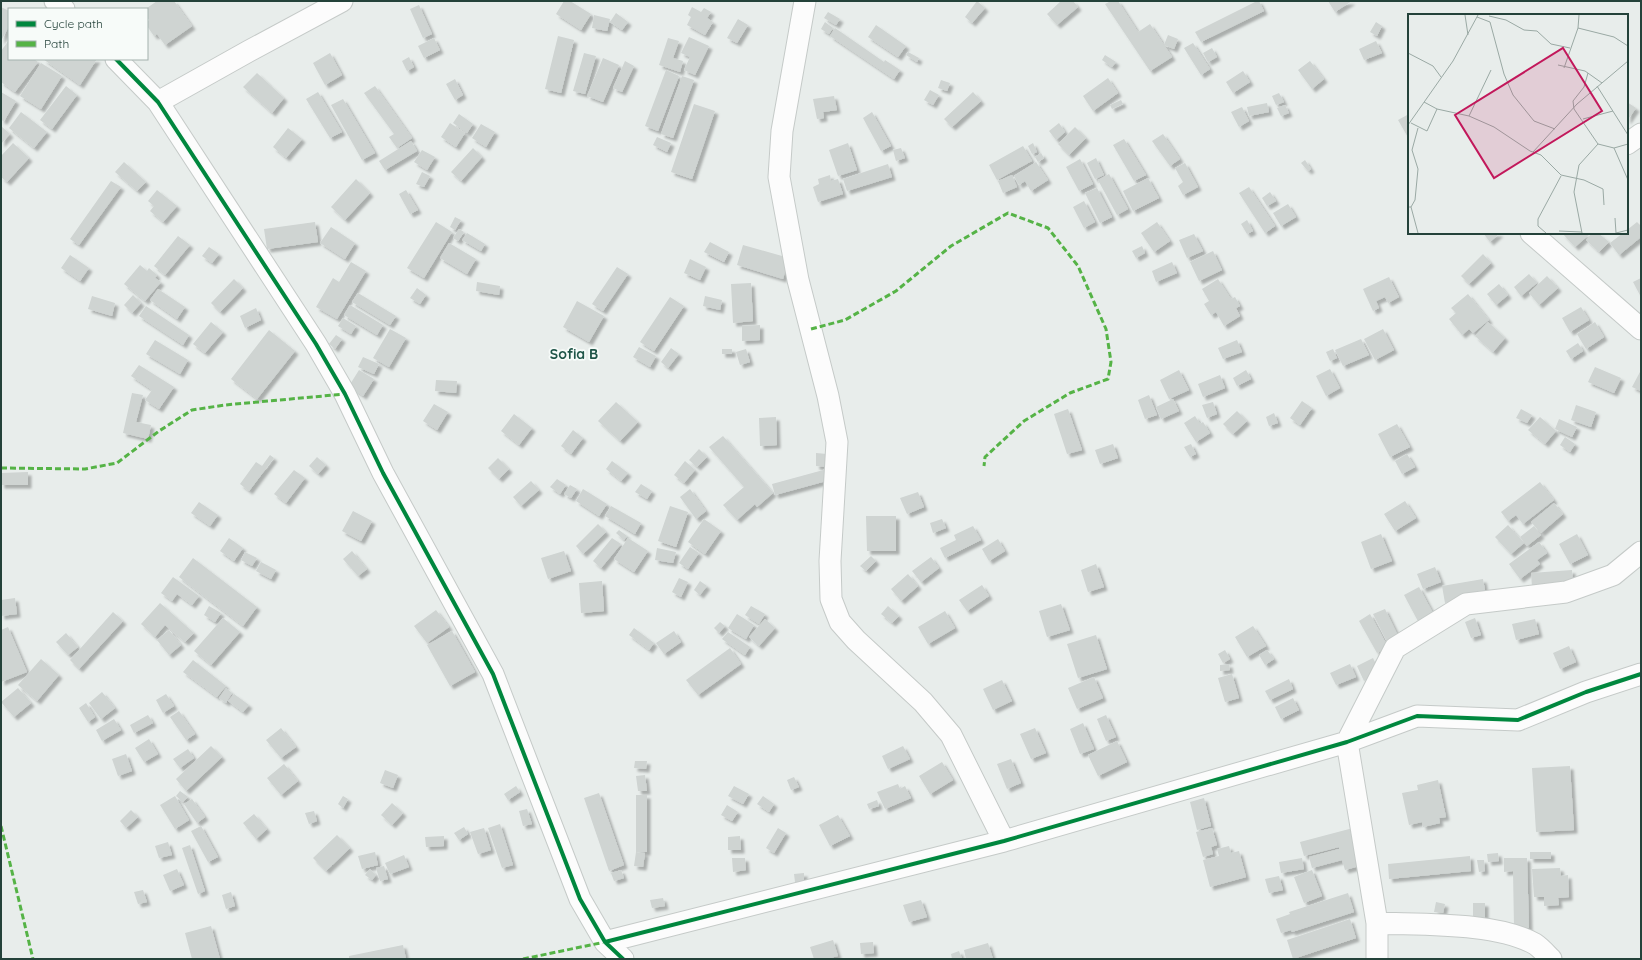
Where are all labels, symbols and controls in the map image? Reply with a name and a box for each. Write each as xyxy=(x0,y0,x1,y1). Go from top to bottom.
legend xyxy=(8,8,148,60)
inset map xyxy=(1408,14,1628,234)
text: Cycle path xyxy=(44,16,103,31)
text: Path xyxy=(44,36,69,51)
district label: Sofia B xyxy=(550,345,598,363)

